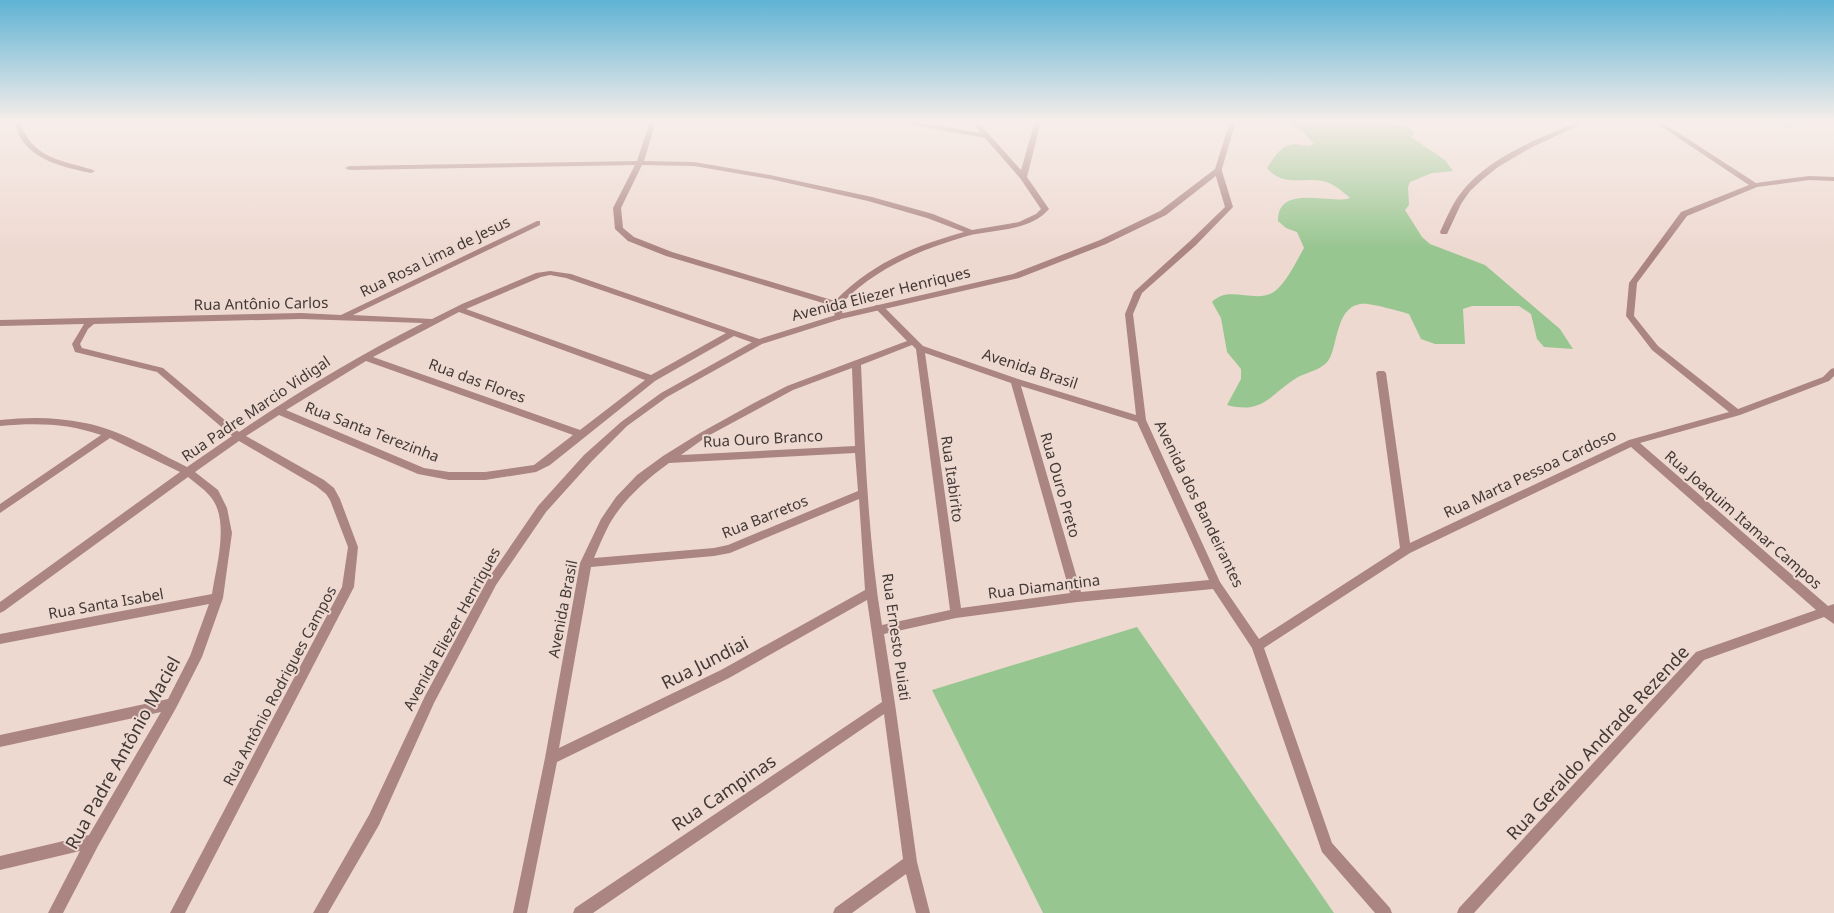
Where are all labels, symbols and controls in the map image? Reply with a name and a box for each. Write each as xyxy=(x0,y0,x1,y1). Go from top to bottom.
street label: Rua Rosa Lima de Jesus xyxy=(356,211,513,301)
street label: Avenida Eliezer Henriques xyxy=(789,261,972,325)
street label: Rua Antônio Carlos xyxy=(194,292,328,314)
street label: Avenida Brasil xyxy=(980,343,1081,393)
street label: Rua Padre Marcio Vidigal xyxy=(177,351,334,465)
street label: Rua das Flores xyxy=(426,353,529,407)
street label: Rua Santa Terezinha xyxy=(302,396,442,466)
street label: Avenida dos Bandeirantes xyxy=(1151,417,1249,590)
street label: Rua Marta Pessoa Cardoso xyxy=(1440,424,1619,522)
street label: Rua Ouro Branco xyxy=(702,425,824,451)
street label: Rua Ouro Preto xyxy=(1036,430,1086,540)
street label: Rua Itabirito xyxy=(937,434,969,524)
street label: Rua Joaquim Itamar Campos xyxy=(1661,446,1826,593)
street label: Rua Barretos xyxy=(719,490,811,542)
street label: Avenida Eliezer Henriques xyxy=(398,543,504,714)
street label: Avenida Brasil xyxy=(543,558,581,659)
street label: Rua Diamantina xyxy=(987,569,1101,603)
street label: Rua Ernesto Puiati xyxy=(878,572,916,702)
street label: Rua Antônio Rodrigues Campos xyxy=(218,582,340,789)
street label: Rua Santa Isabel xyxy=(47,583,165,623)
street label: Rua Jundiai xyxy=(657,630,752,694)
street label: Rua Geraldo Andrade Rezende xyxy=(1501,640,1694,845)
street label: Rua Padre Antônio Maciel xyxy=(59,652,185,853)
street label: Rua Campinas xyxy=(667,748,780,836)

